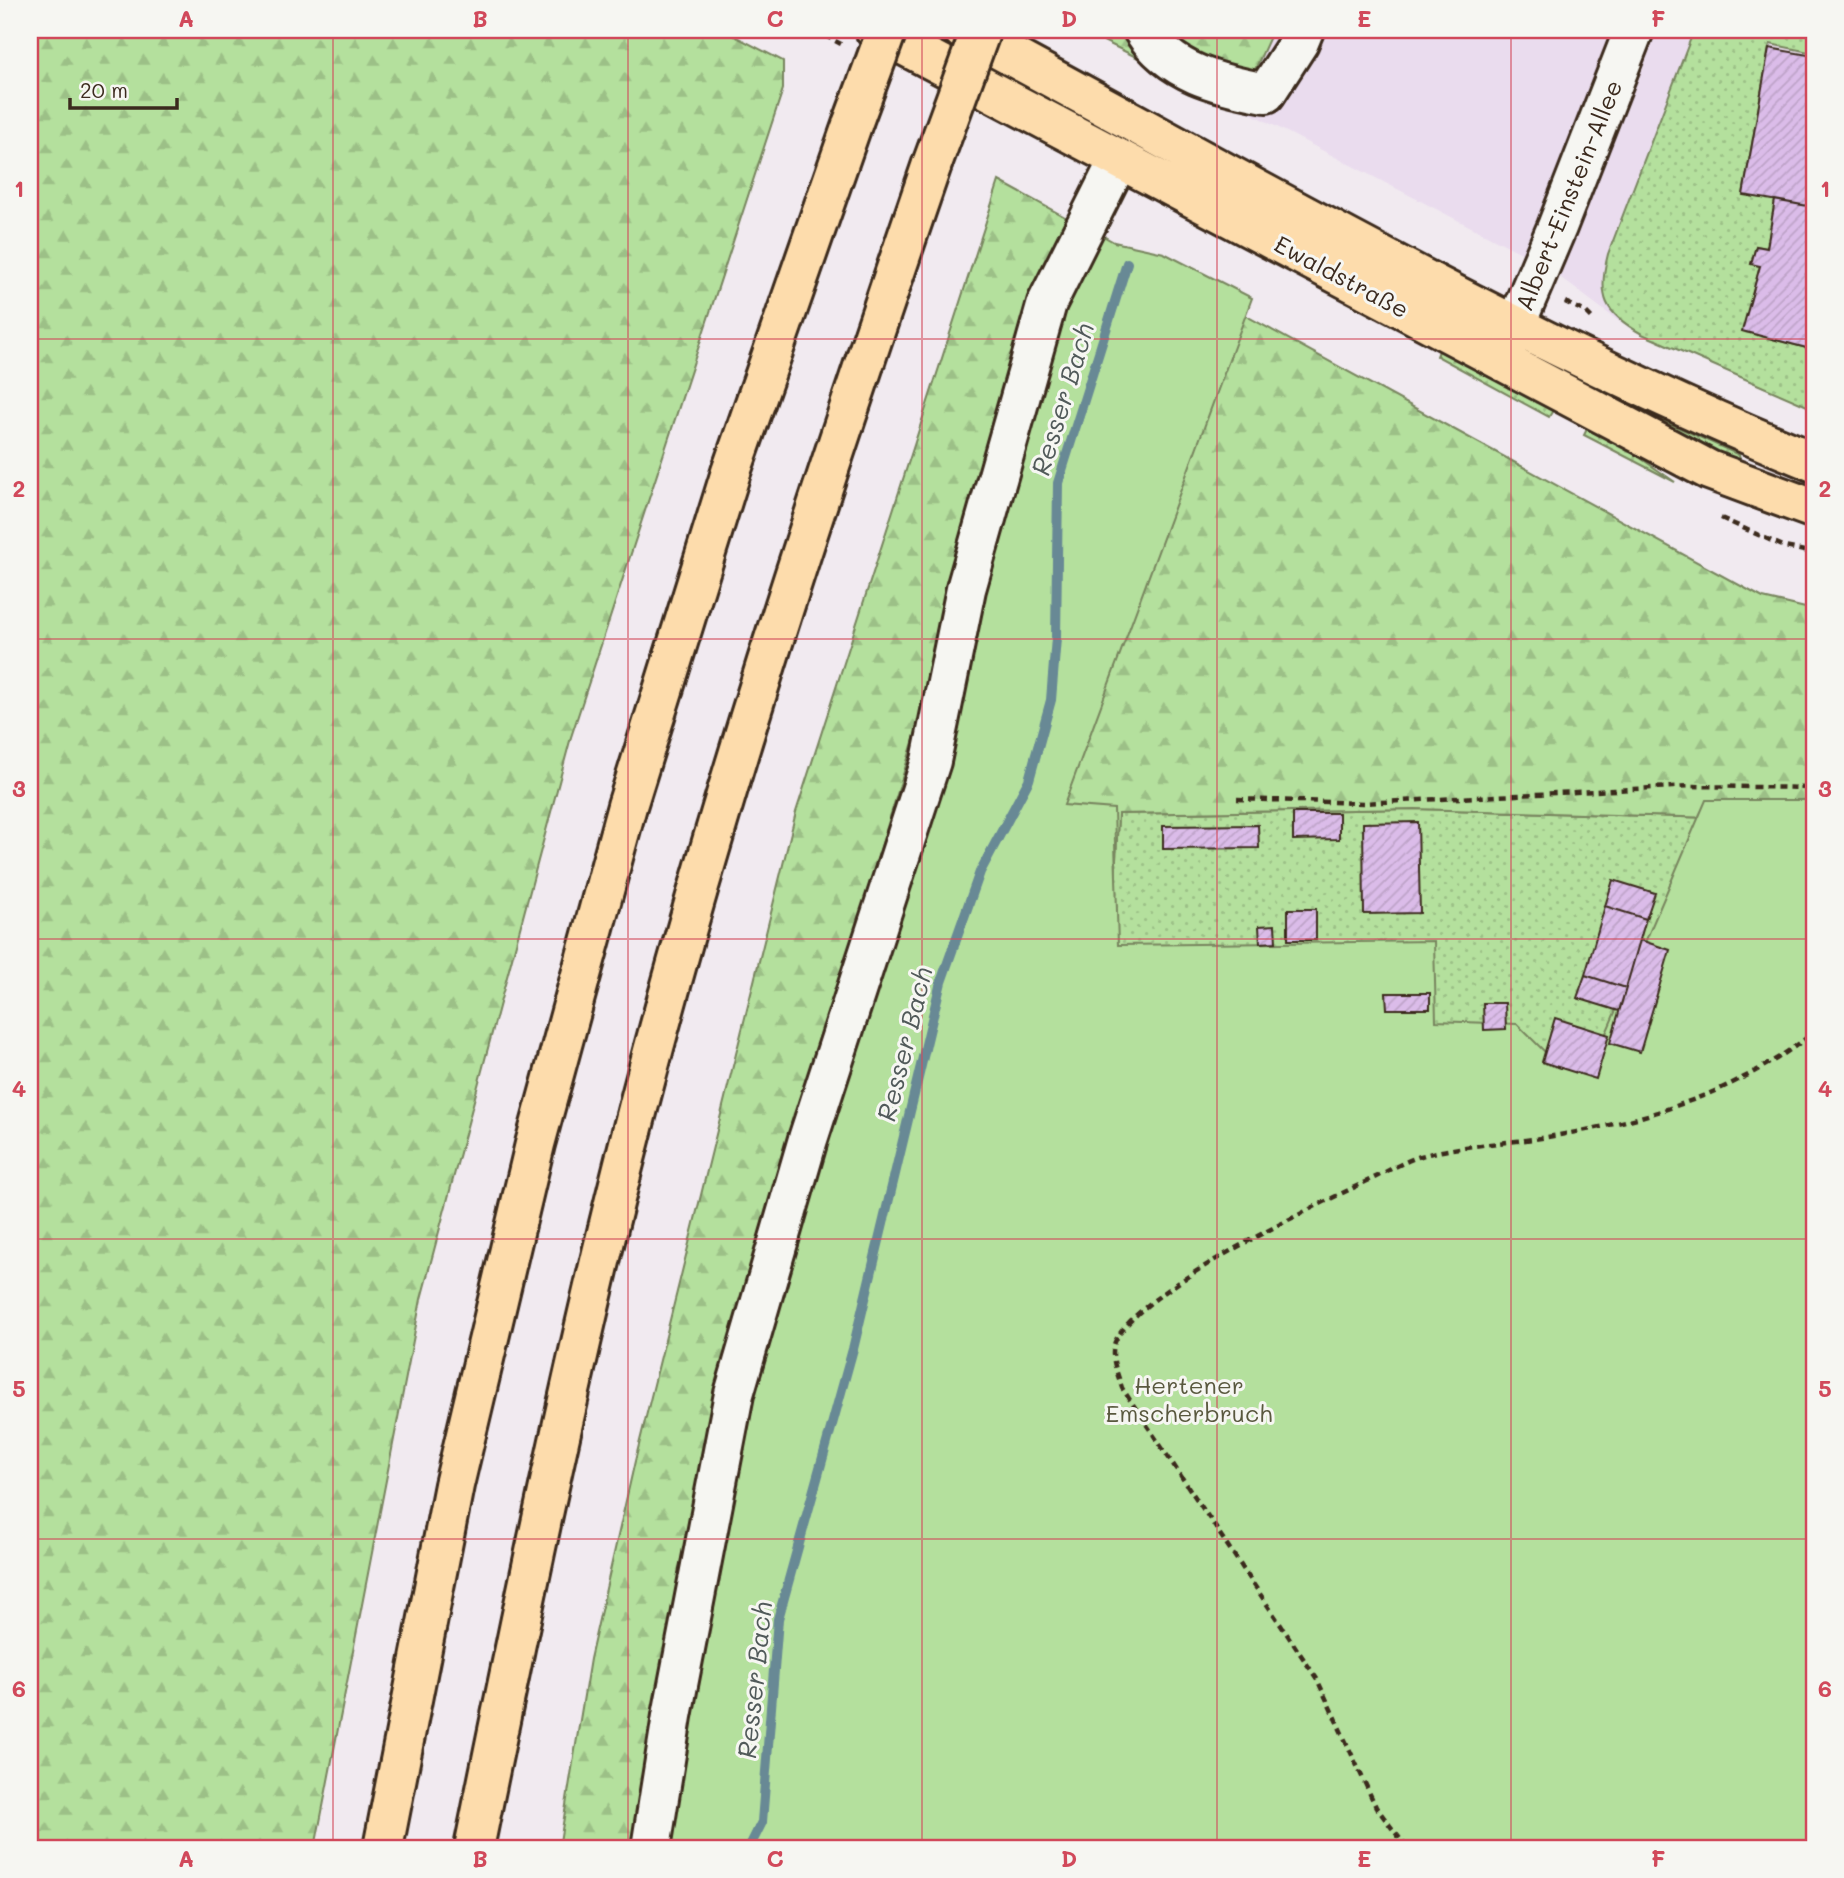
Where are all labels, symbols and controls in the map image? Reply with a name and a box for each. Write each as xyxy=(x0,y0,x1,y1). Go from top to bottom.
text: A xyxy=(178,3,194,33)
text: B xyxy=(472,3,488,33)
text: C xyxy=(766,3,784,33)
text: D xyxy=(1061,3,1077,33)
text: E xyxy=(1357,3,1371,33)
text: F xyxy=(1651,3,1665,33)
scale bar xyxy=(70,66,177,110)
street label: Albert-Einstein-Allee xyxy=(1508,75,1628,315)
text: 20 m xyxy=(80,76,128,103)
text: 1 xyxy=(14,173,24,203)
text: 1 xyxy=(1820,173,1830,203)
street label: Ewaldstraße xyxy=(1269,228,1415,324)
water label: Resser Bach xyxy=(1023,319,1101,479)
text: 2 xyxy=(13,473,25,503)
text: 2 xyxy=(1819,473,1831,503)
text: 3 xyxy=(12,773,26,803)
text: 3 xyxy=(1818,773,1832,803)
water label: Resser Bach xyxy=(868,963,940,1125)
text: 4 xyxy=(12,1073,26,1103)
text: 4 xyxy=(1818,1073,1832,1103)
park label: Hertener Emscherbruch xyxy=(1105,1369,1273,1428)
text: 5 xyxy=(12,1373,26,1403)
text: 5 xyxy=(1818,1373,1832,1403)
water label: Resser Bach xyxy=(729,1600,779,1760)
text: 6 xyxy=(12,1673,26,1703)
text: 6 xyxy=(1818,1673,1832,1703)
text: A xyxy=(178,1843,194,1873)
text: B xyxy=(472,1843,488,1873)
text: C xyxy=(766,1843,784,1873)
text: D xyxy=(1061,1843,1077,1873)
text: E xyxy=(1357,1843,1371,1873)
text: F xyxy=(1651,1843,1665,1873)

